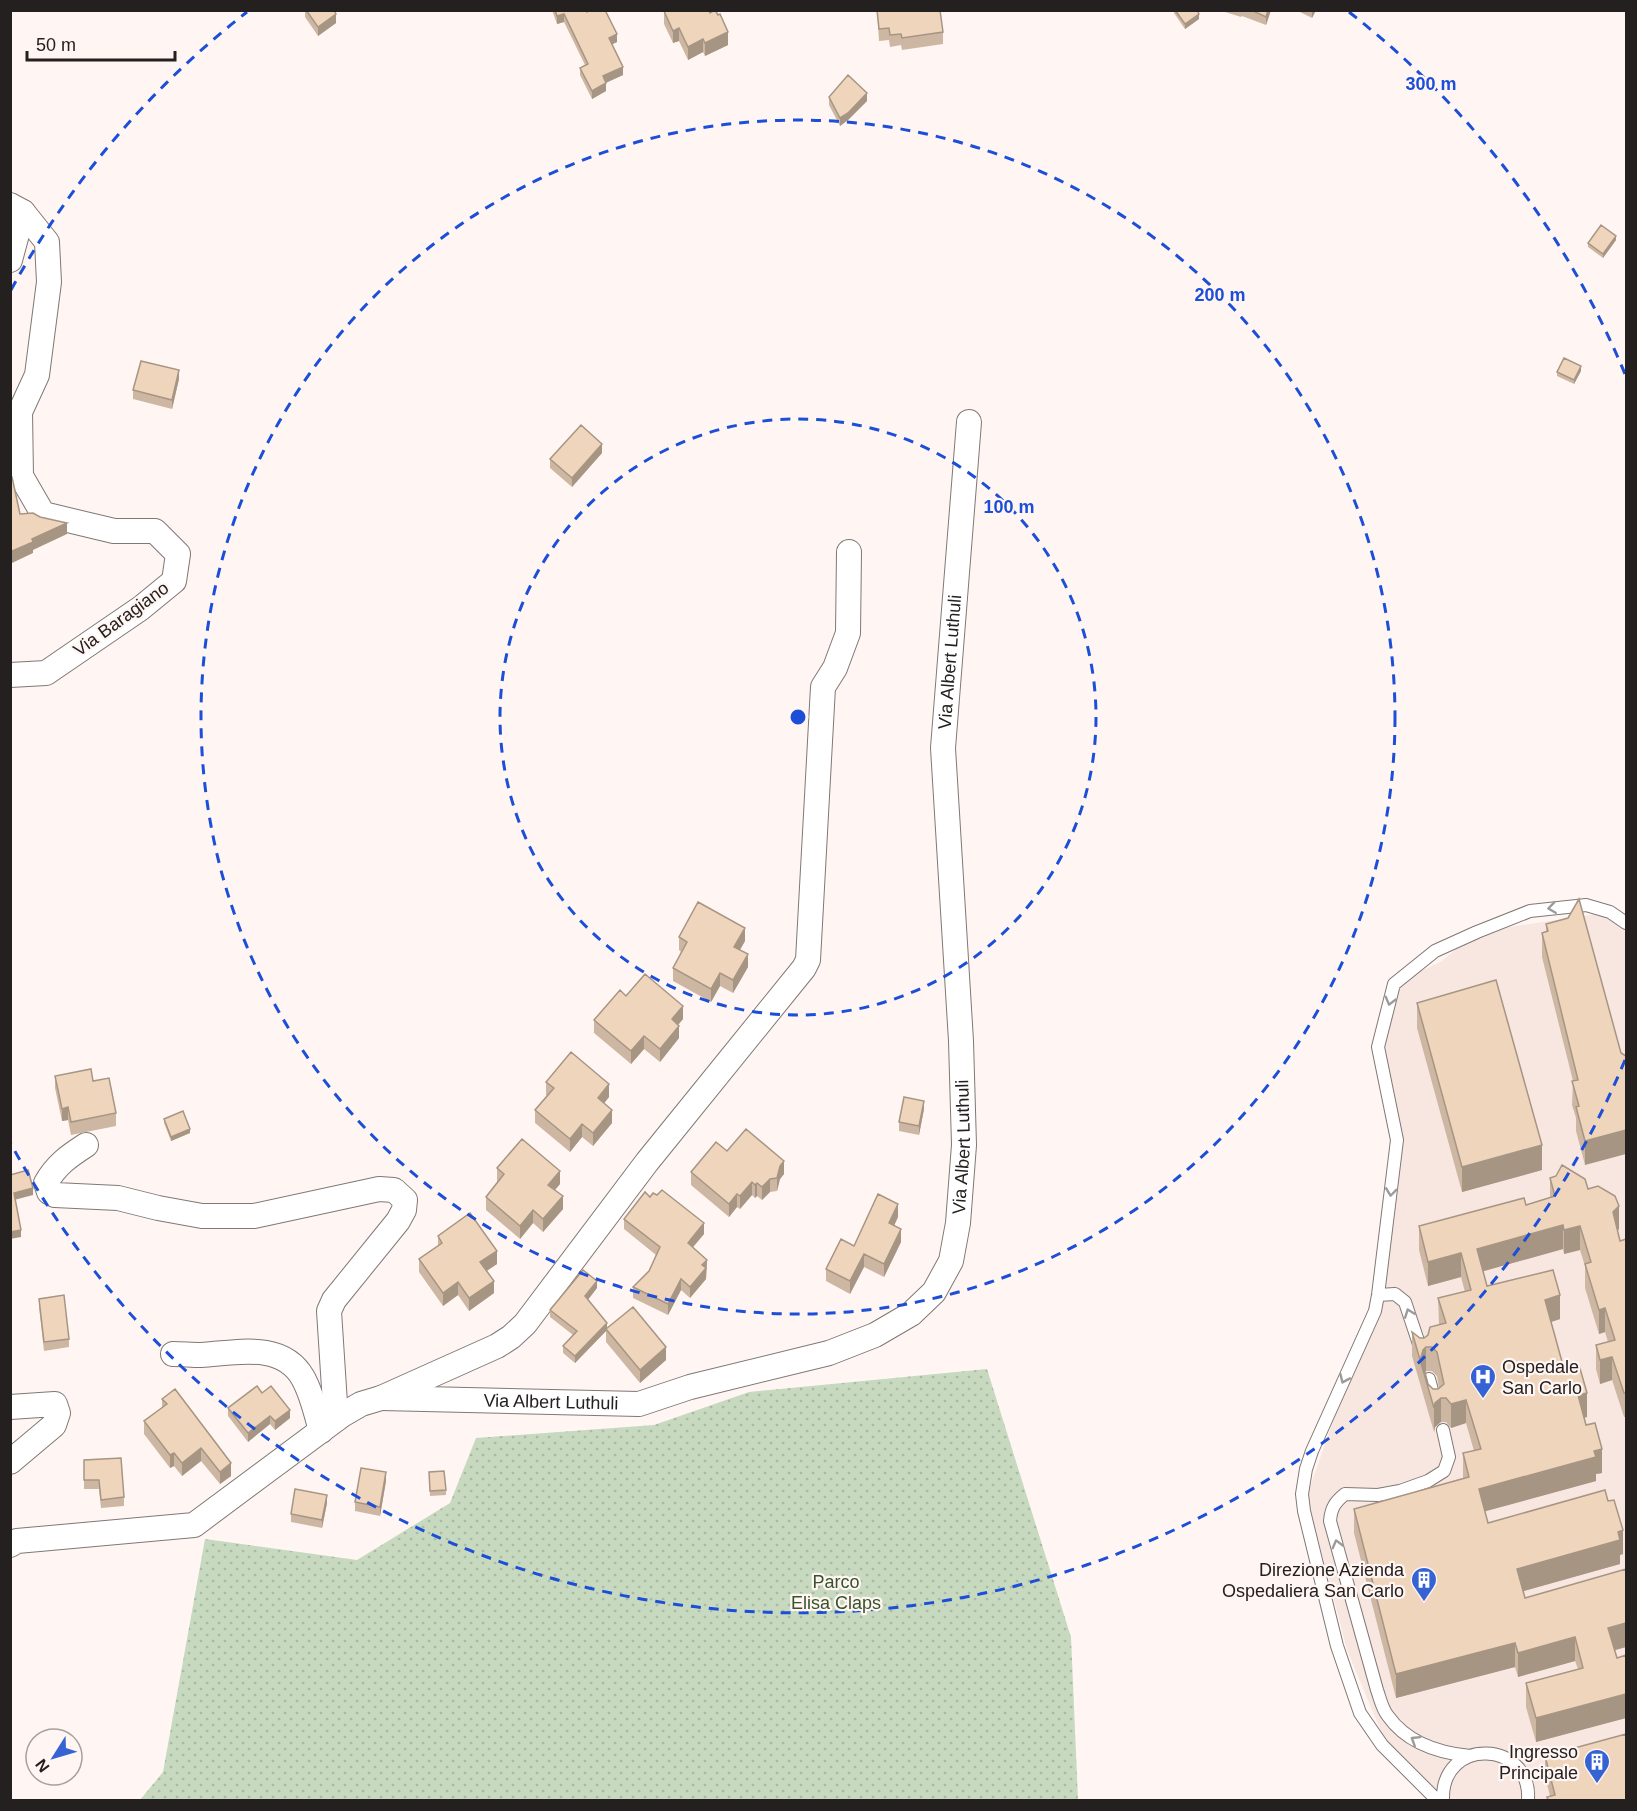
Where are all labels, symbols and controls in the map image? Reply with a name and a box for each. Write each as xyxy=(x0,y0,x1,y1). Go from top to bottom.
scale bar xyxy=(27,24,176,62)
text: 50 m xyxy=(36,35,76,55)
text: 300 m xyxy=(1405,74,1457,94)
text: 200 m xyxy=(1194,285,1246,305)
text: 100 m xyxy=(983,497,1035,517)
street label: Via Baragiano xyxy=(70,578,172,660)
street label: Via Albert Luthuli xyxy=(935,594,965,730)
centre of rings xyxy=(788,707,808,727)
one-way arrow xyxy=(1547,902,1556,914)
one-way arrow xyxy=(1384,996,1397,1006)
street label: Via Albert Luthuli xyxy=(949,1079,974,1215)
one-way arrow xyxy=(1385,1187,1398,1196)
one-way arrow xyxy=(1404,1309,1416,1320)
place label: Ospedale San Carlo xyxy=(1502,1357,1582,1398)
hospital icon: Ospedale San Carlo xyxy=(1468,1362,1498,1400)
one-way arrow xyxy=(1339,1373,1351,1384)
street label: Via Albert Luthuli xyxy=(483,1390,619,1414)
one-way arrow xyxy=(1331,1539,1344,1549)
place label: Direzione Azienda Ospedaliera San Carlo xyxy=(1222,1560,1405,1601)
building icon: Direzione Azienda Ospedaliera San Carlo xyxy=(1409,1565,1439,1603)
park label: Parco Elisa Claps xyxy=(791,1572,881,1613)
north arrow xyxy=(24,1727,84,1787)
one-way arrow xyxy=(1411,1735,1421,1747)
place label: Ingresso Principale xyxy=(1499,1742,1578,1783)
building icon: Ingresso Principale xyxy=(1582,1747,1612,1785)
text: N xyxy=(32,1756,53,1775)

